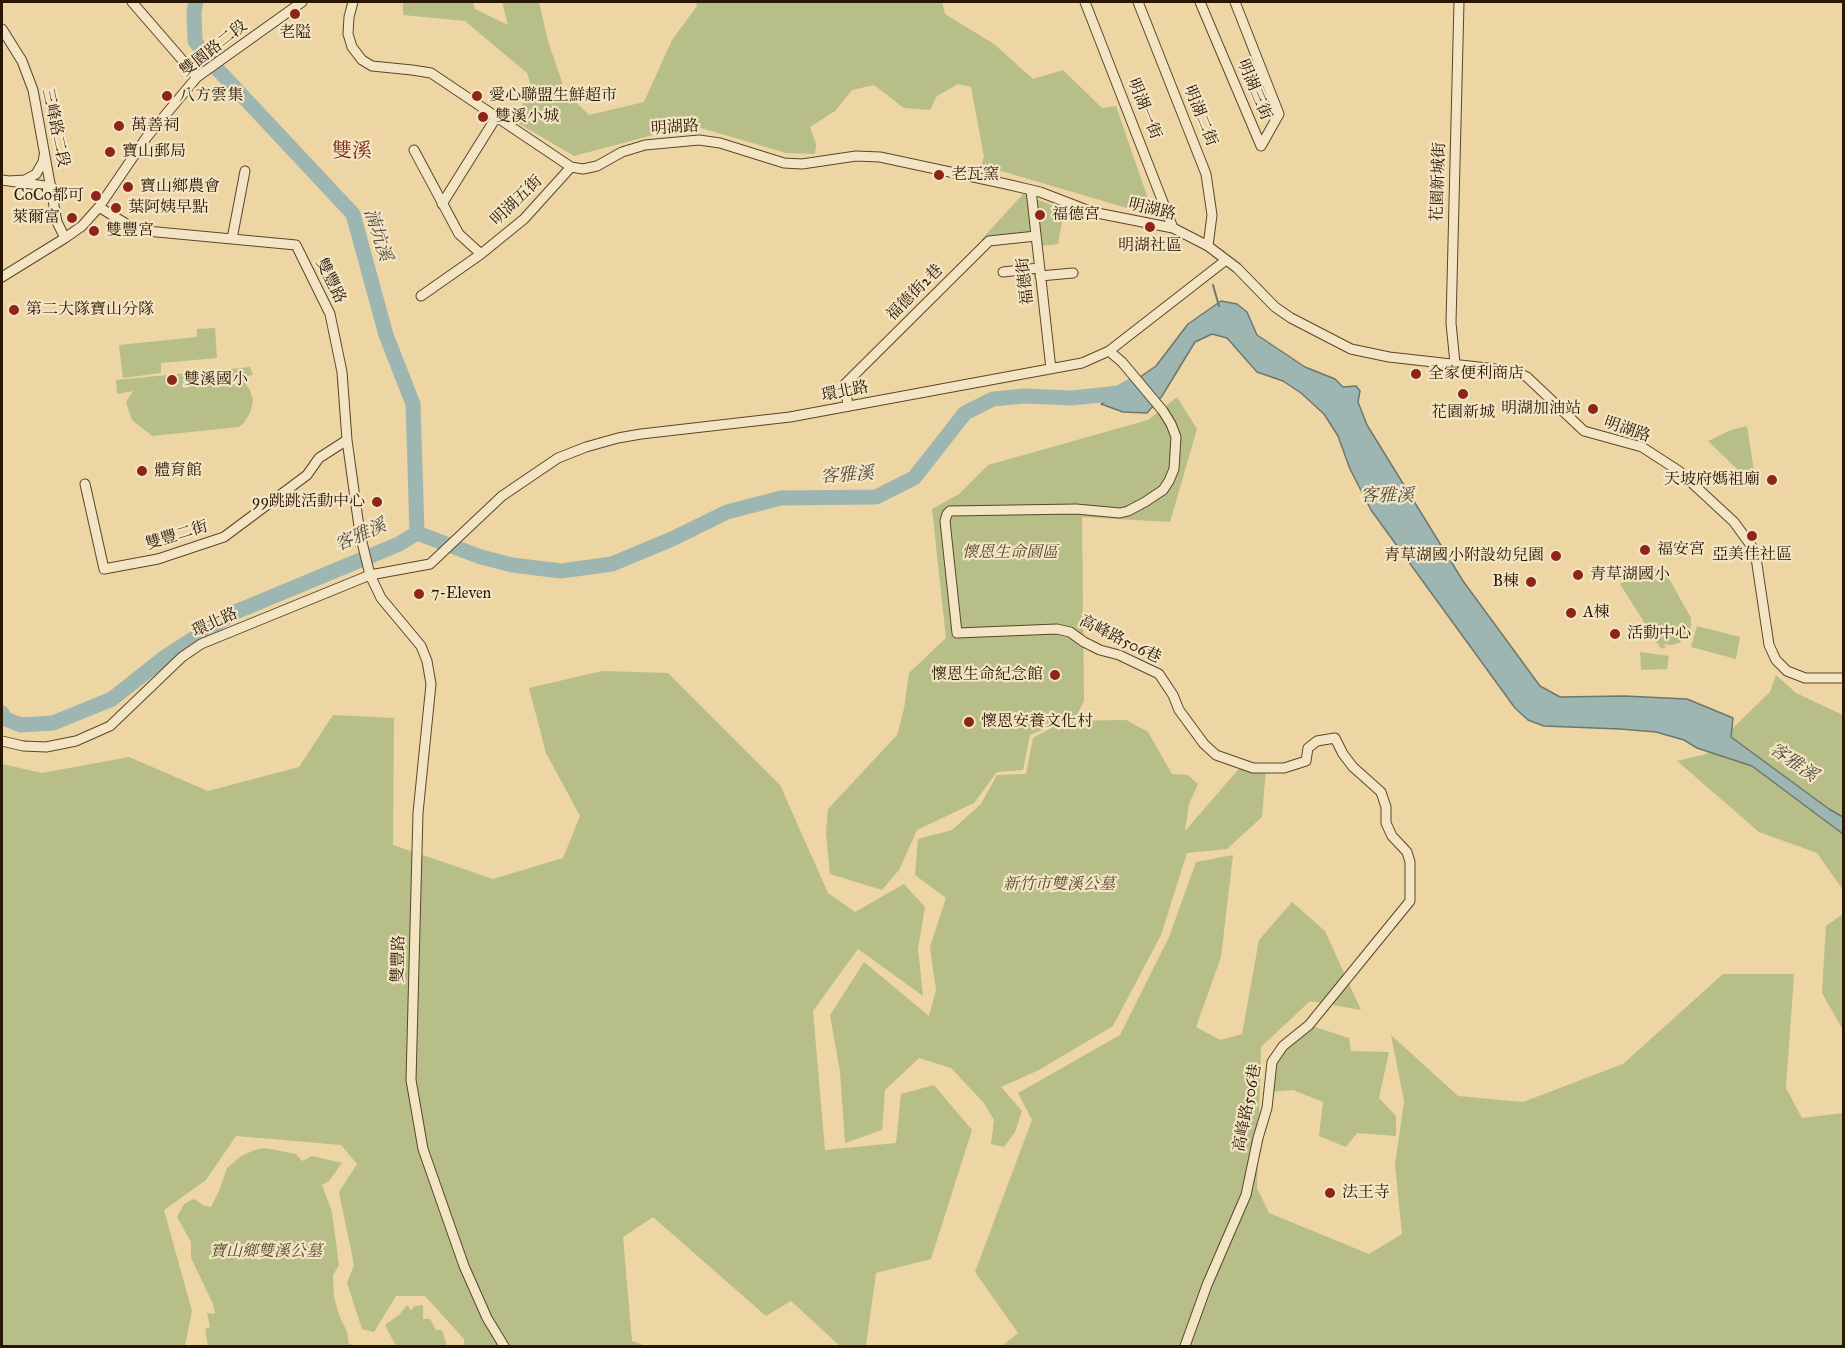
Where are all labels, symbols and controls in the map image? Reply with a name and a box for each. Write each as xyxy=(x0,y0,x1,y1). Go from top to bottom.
marker: 老隘 xyxy=(288,7,302,21)
street label: 雙園路二段 xyxy=(177,17,251,81)
place label: 老隘 xyxy=(279,23,311,43)
street label: 明湖三街 xyxy=(1233,57,1275,123)
street label: 明湖一街 xyxy=(1123,76,1165,142)
street label: 明湖二街 xyxy=(1179,83,1221,149)
place label: 八方雲集 xyxy=(179,86,243,106)
place label: 愛心聯盟生鮮超市 xyxy=(489,86,617,106)
street label: 三峰路二段 xyxy=(37,87,73,169)
marker: 八方雲集 xyxy=(160,89,174,103)
marker: 愛心聯盟生鮮超市 xyxy=(470,89,484,103)
place label: 雙溪小城 xyxy=(495,107,559,127)
marker: 雙溪小城 xyxy=(476,110,490,124)
place label: 萬善祠 xyxy=(131,116,179,136)
street label: 明湖路 xyxy=(650,117,700,139)
marker: 萬善祠 xyxy=(112,119,126,133)
district label: 雙溪 xyxy=(332,140,372,164)
place label: 寶山郵局 xyxy=(122,142,186,162)
street label: 花園新城街 xyxy=(1428,142,1450,222)
marker: 寶山郵局 xyxy=(103,145,117,159)
place label: 老瓦窯 xyxy=(951,165,999,185)
marker: 老瓦窯 xyxy=(932,168,946,182)
street label: 明湖五街 xyxy=(487,172,547,230)
place label: 寶山鄉農會 xyxy=(140,177,220,197)
marker: 寶山鄉農會 xyxy=(121,180,135,194)
place label: CoCo都可 xyxy=(14,186,84,206)
marker: CoCo都可 xyxy=(89,189,103,203)
street label: 明湖路 xyxy=(1126,195,1178,225)
place label: 葉阿姨早點 xyxy=(128,198,208,218)
marker: 葉阿姨早點 xyxy=(109,201,123,215)
place label: 福德宮 xyxy=(1052,205,1100,225)
water label: 湳坑溪 xyxy=(358,206,396,264)
place label: 萊爾富 xyxy=(12,208,60,228)
marker: 福德宮 xyxy=(1033,208,1047,222)
marker: 萊爾富 xyxy=(65,211,79,225)
marker: 明湖社區 xyxy=(1143,220,1157,234)
place label: 雙豐宮 xyxy=(106,221,154,241)
marker: 雙豐宮 xyxy=(87,224,101,238)
place label: 明湖社區 xyxy=(1118,236,1182,256)
street label: 雙豐路 xyxy=(311,255,349,307)
street label: 福德街 xyxy=(1014,256,1038,306)
street label: 福德街2巷 xyxy=(883,261,947,325)
place label: 第二大隊寶山分隊 xyxy=(26,300,154,320)
marker: 第二大隊寶山分隊 xyxy=(7,303,21,317)
place label: 全家便利商店 xyxy=(1428,364,1524,384)
marker: 全家便利商店 xyxy=(1409,367,1423,381)
place label: 雙溪國小 xyxy=(184,370,248,390)
marker: 雙溪國小 xyxy=(165,373,179,387)
street label: 環北路 xyxy=(820,378,870,406)
marker: 花園新城 xyxy=(1456,387,1470,401)
place label: 明湖加油站 xyxy=(1501,399,1581,419)
marker: 明湖加油站 xyxy=(1586,402,1600,416)
place label: 花園新城 xyxy=(1431,403,1495,423)
street label: 明湖路 xyxy=(1601,413,1653,447)
place label: 體育館 xyxy=(154,461,202,481)
water label: 客雅溪 xyxy=(819,463,875,489)
marker: 體育館 xyxy=(135,464,149,478)
place label: 天坡府媽祖廟 xyxy=(1664,470,1760,490)
marker: 天坡府媽祖廟 xyxy=(1765,473,1779,487)
water label: 客雅溪 xyxy=(1360,486,1414,508)
place label: 99跳跳活動中心 xyxy=(252,492,365,512)
marker: 99跳跳活動中心 xyxy=(370,495,384,509)
water label: 客雅溪 xyxy=(332,515,390,557)
street label: 雙豐二街 xyxy=(144,517,210,555)
marker: 亞美佳社區 xyxy=(1745,529,1759,543)
place label: 福安宮 xyxy=(1657,540,1705,560)
park label: 懷恩生命園區 xyxy=(962,543,1058,563)
marker: 福安宮 xyxy=(1638,543,1652,557)
place label: 亞美佳社區 xyxy=(1712,545,1792,565)
place label: 青草湖國小附設幼兒園 xyxy=(1384,546,1544,566)
marker: 青草湖國小附設幼兒園 xyxy=(1549,549,1563,563)
place label: 青草湖國小 xyxy=(1590,565,1670,585)
marker: 青草湖國小 xyxy=(1571,568,1585,582)
place label: B棟 xyxy=(1492,572,1519,592)
marker: B棟 xyxy=(1524,575,1538,589)
place label: 7-Eleven xyxy=(431,584,491,604)
marker: 7-Eleven xyxy=(412,587,426,601)
place label: A棟 xyxy=(1583,603,1610,623)
street label: 環北路 xyxy=(189,604,241,642)
marker: A棟 xyxy=(1564,606,1578,620)
street label: 高峰路506巷 xyxy=(1076,612,1164,668)
place label: 活動中心 xyxy=(1627,624,1691,644)
marker: 活動中心 xyxy=(1608,627,1622,641)
place label: 懷恩生命紀念館 xyxy=(931,665,1043,685)
marker: 懷恩生命紀念館 xyxy=(1048,668,1062,682)
place label: 懷恩安養文化村 xyxy=(981,712,1093,732)
marker: 懷恩安養文化村 xyxy=(962,715,976,729)
water label: 客雅溪 xyxy=(1765,739,1821,787)
park label: 新竹市雙溪公墓 xyxy=(1003,875,1115,895)
street label: 雙豐路 xyxy=(389,935,409,983)
street label: 高峰路506巷 xyxy=(1230,1063,1266,1153)
place label: 法王寺 xyxy=(1342,1183,1390,1203)
marker: 法王寺 xyxy=(1323,1186,1337,1200)
park label: 寶山鄉雙溪公墓 xyxy=(210,1242,322,1262)

